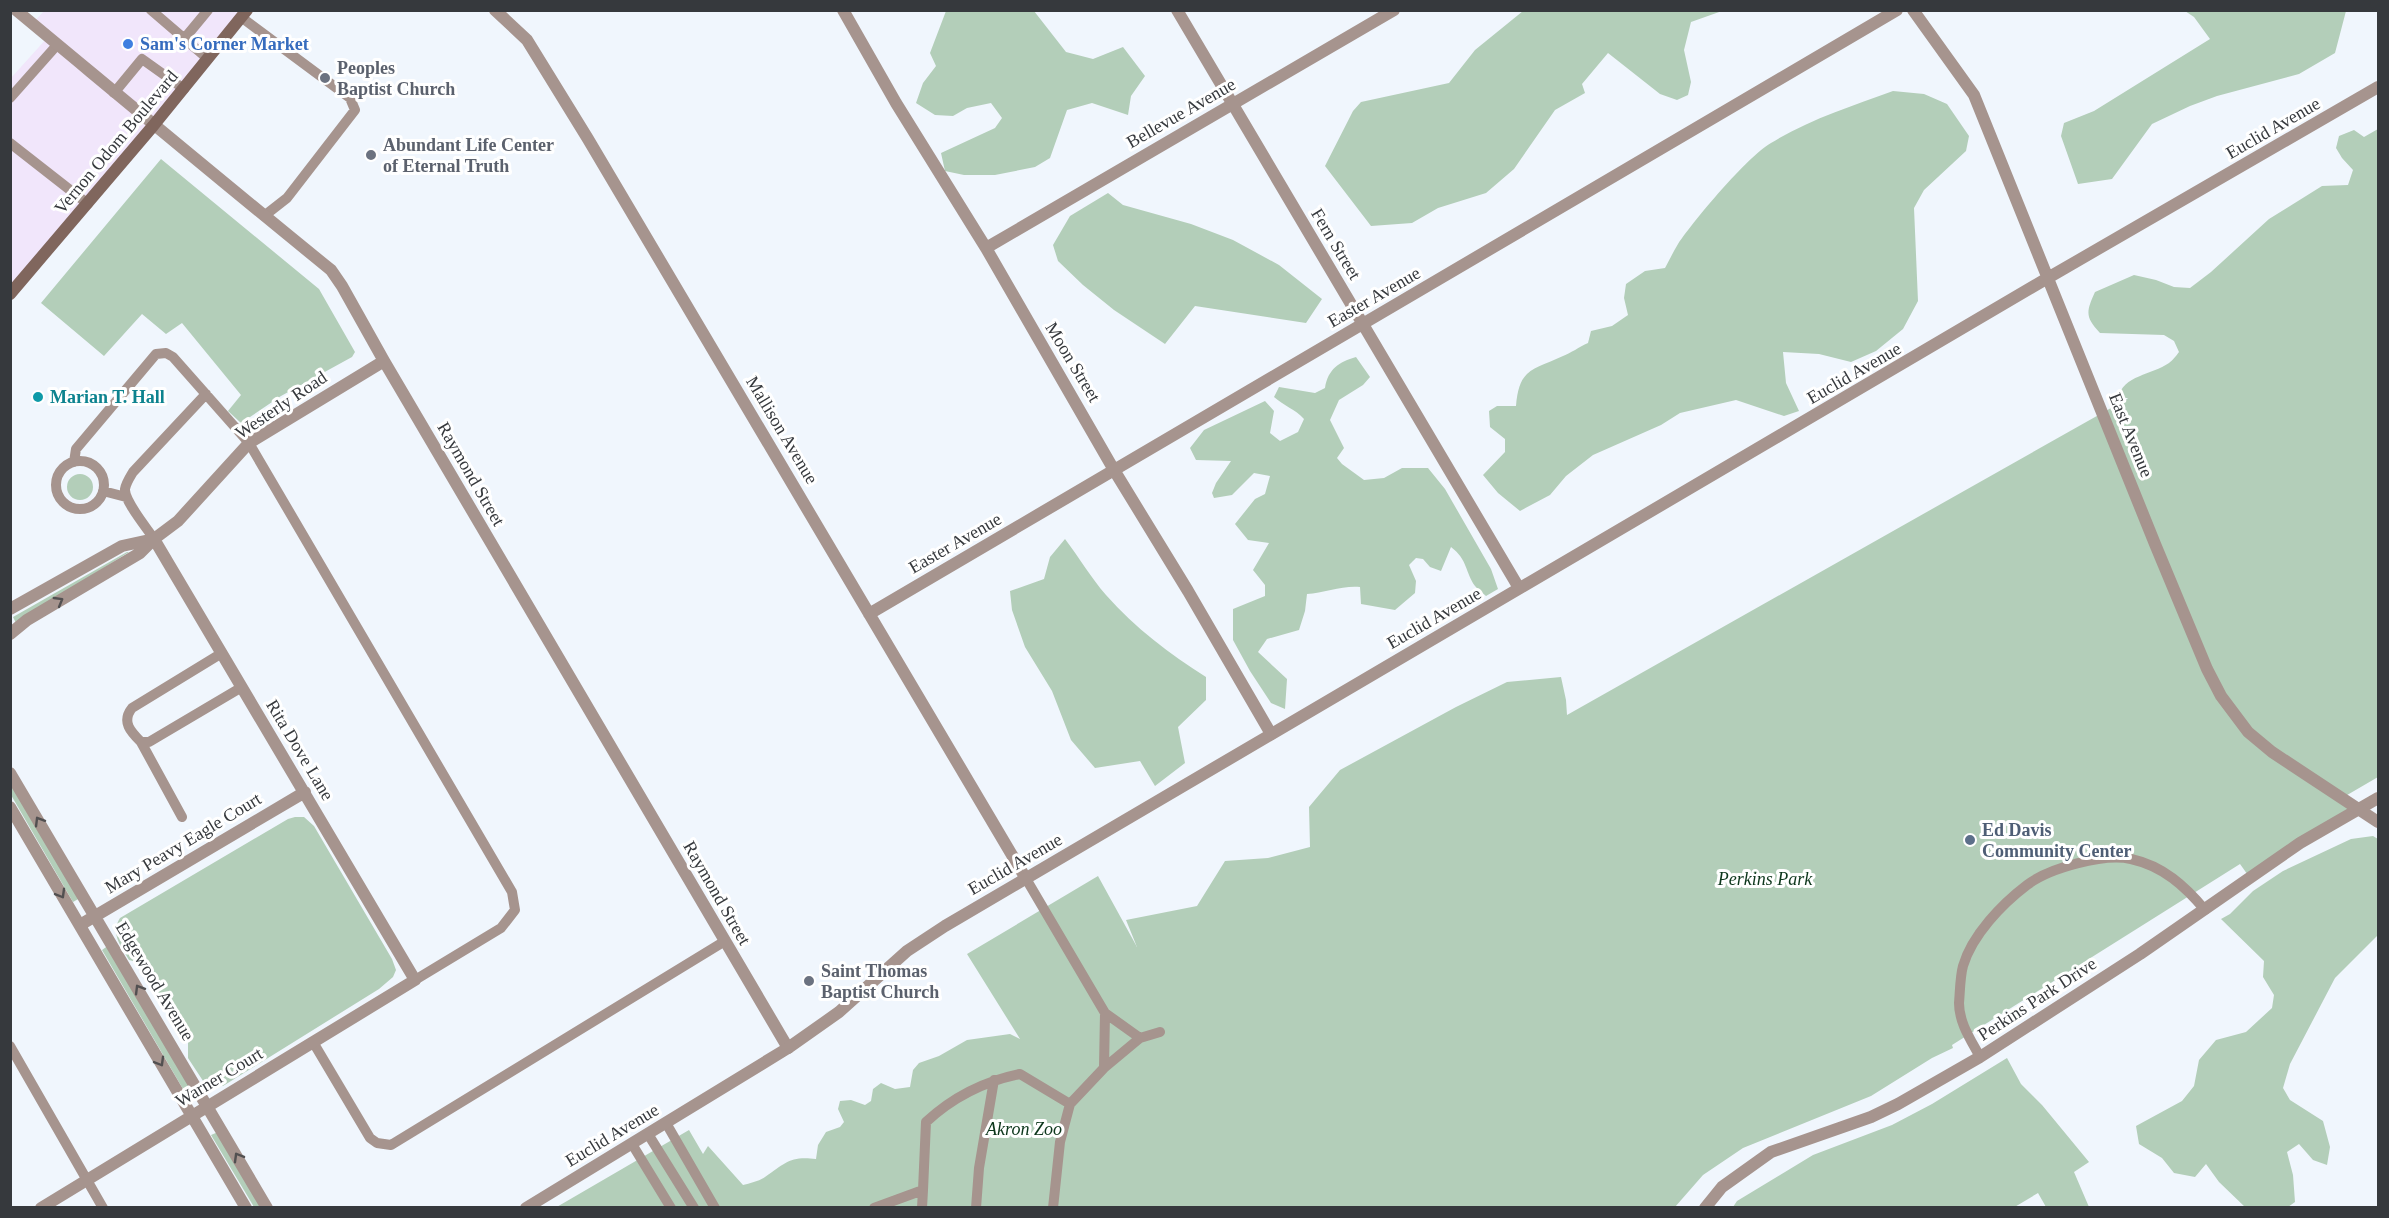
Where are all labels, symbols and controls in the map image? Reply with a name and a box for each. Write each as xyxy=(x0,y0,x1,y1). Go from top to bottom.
place label: Sam's Corner Market xyxy=(140,34,309,54)
marker: Sam's Corner Market xyxy=(121,37,135,51)
place label: Peoples Baptist Church xyxy=(337,58,455,99)
street label: Vernon Odom Boulevard xyxy=(50,66,182,218)
marker: Peoples Baptist Church xyxy=(318,71,332,85)
street label: Bellevue Avenue xyxy=(1123,74,1239,152)
street label: Euclid Avenue xyxy=(2222,93,2324,163)
place label: Abundant Life Center of Eternal Truth xyxy=(383,135,554,176)
marker: Abundant Life Center of Eternal Truth xyxy=(364,148,378,162)
street label: Fern Street xyxy=(1307,205,1365,283)
street label: Easter Avenue xyxy=(1324,263,1424,331)
street label: Moon Street xyxy=(1041,318,1105,406)
street label: Euclid Avenue xyxy=(1803,338,1905,408)
street label: Westerly Road xyxy=(231,367,331,443)
street label: Mallison Avenue xyxy=(742,372,822,488)
place label: Marian T. Hall xyxy=(50,387,165,407)
marker: Marian T. Hall xyxy=(31,390,45,404)
street label: East Avenue xyxy=(2105,390,2157,480)
street label: Raymond Street xyxy=(433,419,509,529)
street label: Easter Avenue xyxy=(905,509,1005,577)
street label: Euclid Avenue xyxy=(1383,583,1485,653)
one-way arrow xyxy=(53,597,63,608)
street label: Rita Dove Lane xyxy=(262,696,338,804)
street label: Mary Peavy Eagle Court xyxy=(101,788,265,898)
one-way arrow xyxy=(35,817,47,827)
place label: Ed Davis Community Center xyxy=(1982,820,2131,861)
street label: Euclid Avenue xyxy=(964,829,1066,899)
marker: Ed Davis Community Center xyxy=(1963,833,1977,847)
street label: Raymond Street xyxy=(679,838,755,948)
park label: Perkins Park xyxy=(1717,869,1813,889)
one-way arrow xyxy=(54,888,66,898)
street label: Edgewood Avenue xyxy=(112,918,198,1044)
street label: Perkins Park Drive xyxy=(1974,953,2100,1045)
place label: Saint Thomas Baptist Church xyxy=(821,961,939,1002)
marker: Saint Thomas Baptist Church xyxy=(802,974,816,988)
one-way arrow xyxy=(134,985,146,995)
street label: Warner Court xyxy=(172,1043,266,1111)
one-way arrow xyxy=(153,1056,164,1066)
street label: Euclid Avenue xyxy=(562,1099,662,1171)
park label: Akron Zoo xyxy=(985,1119,1062,1139)
one-way arrow xyxy=(234,1153,245,1163)

